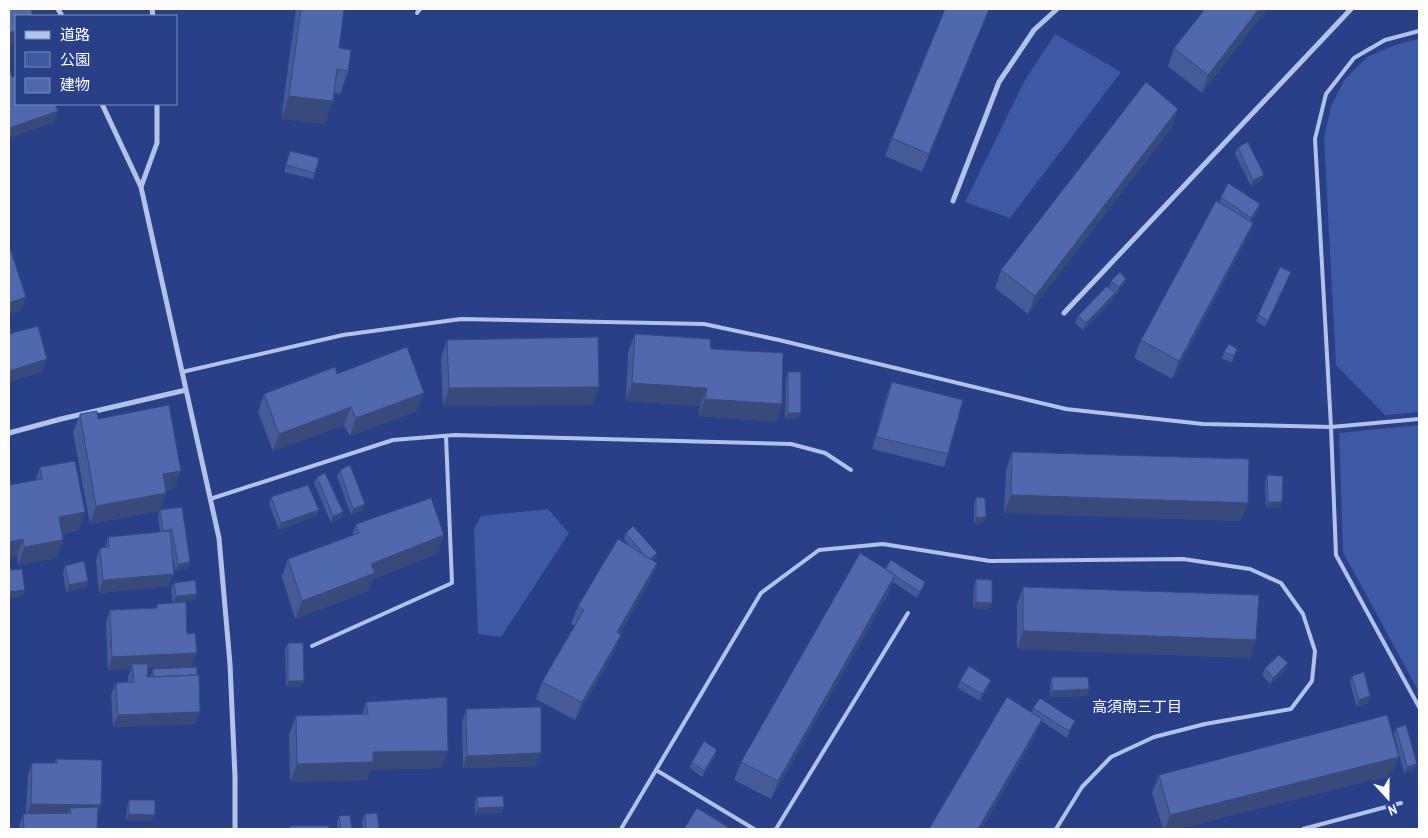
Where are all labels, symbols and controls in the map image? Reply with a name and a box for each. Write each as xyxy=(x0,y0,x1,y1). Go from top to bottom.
legend xyxy=(15,15,178,105)
text: 道路 xyxy=(60,24,90,45)
text: 公園 xyxy=(60,49,90,70)
text: 建物 xyxy=(60,74,90,95)
district label: 高須南三丁目 xyxy=(1092,696,1182,717)
north arrow xyxy=(1363,773,1413,823)
text: N xyxy=(1386,800,1400,820)

